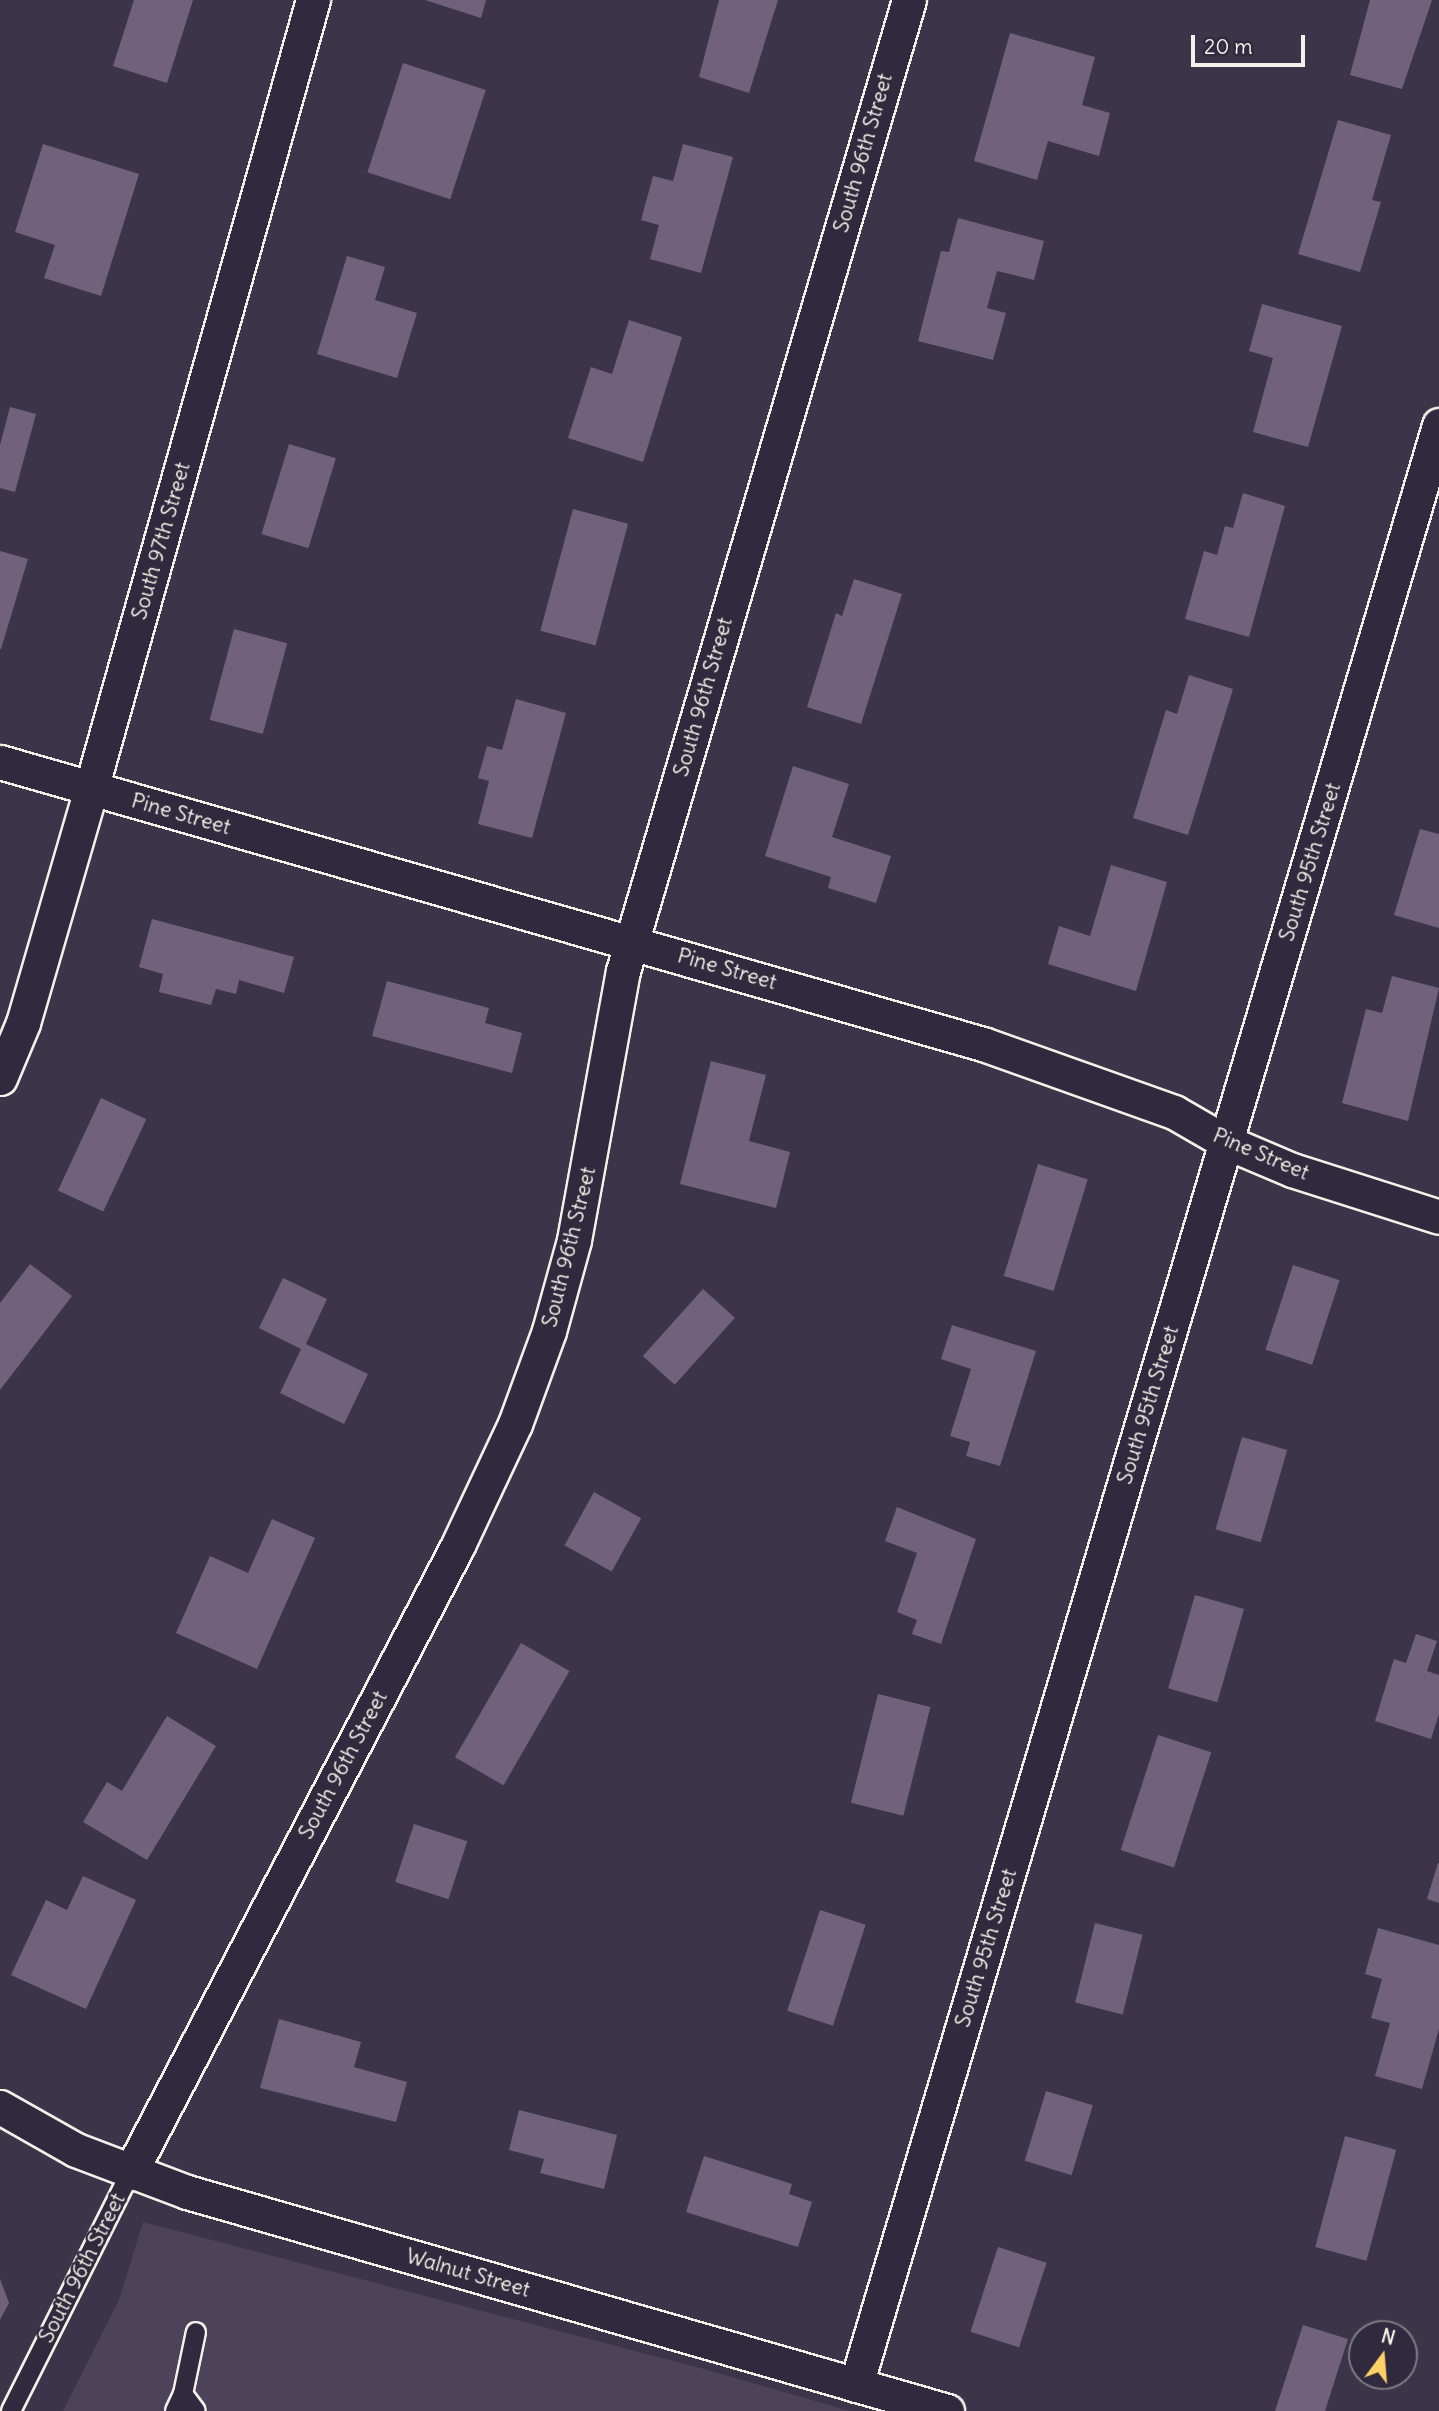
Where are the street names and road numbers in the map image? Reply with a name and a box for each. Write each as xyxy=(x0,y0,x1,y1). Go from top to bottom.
street label: South 96th Street xyxy=(828,71,898,235)
street label: South 97th Street xyxy=(126,459,196,623)
street label: South 96th Street xyxy=(668,615,738,779)
street label: South 95th Street xyxy=(1274,780,1346,944)
street label: Pine Street xyxy=(129,788,233,840)
street label: Pine Street xyxy=(675,943,779,995)
street label: Pine Street xyxy=(1209,1123,1313,1185)
street label: South 96th Street xyxy=(537,1164,601,1330)
street label: South 95th Street xyxy=(1112,1323,1184,1487)
street label: South 96th Street xyxy=(293,1687,393,1843)
street label: South 95th Street xyxy=(950,1866,1022,2030)
street label: South 96th Street xyxy=(33,2189,131,2347)
street label: Walnut Street xyxy=(403,2243,533,2303)

